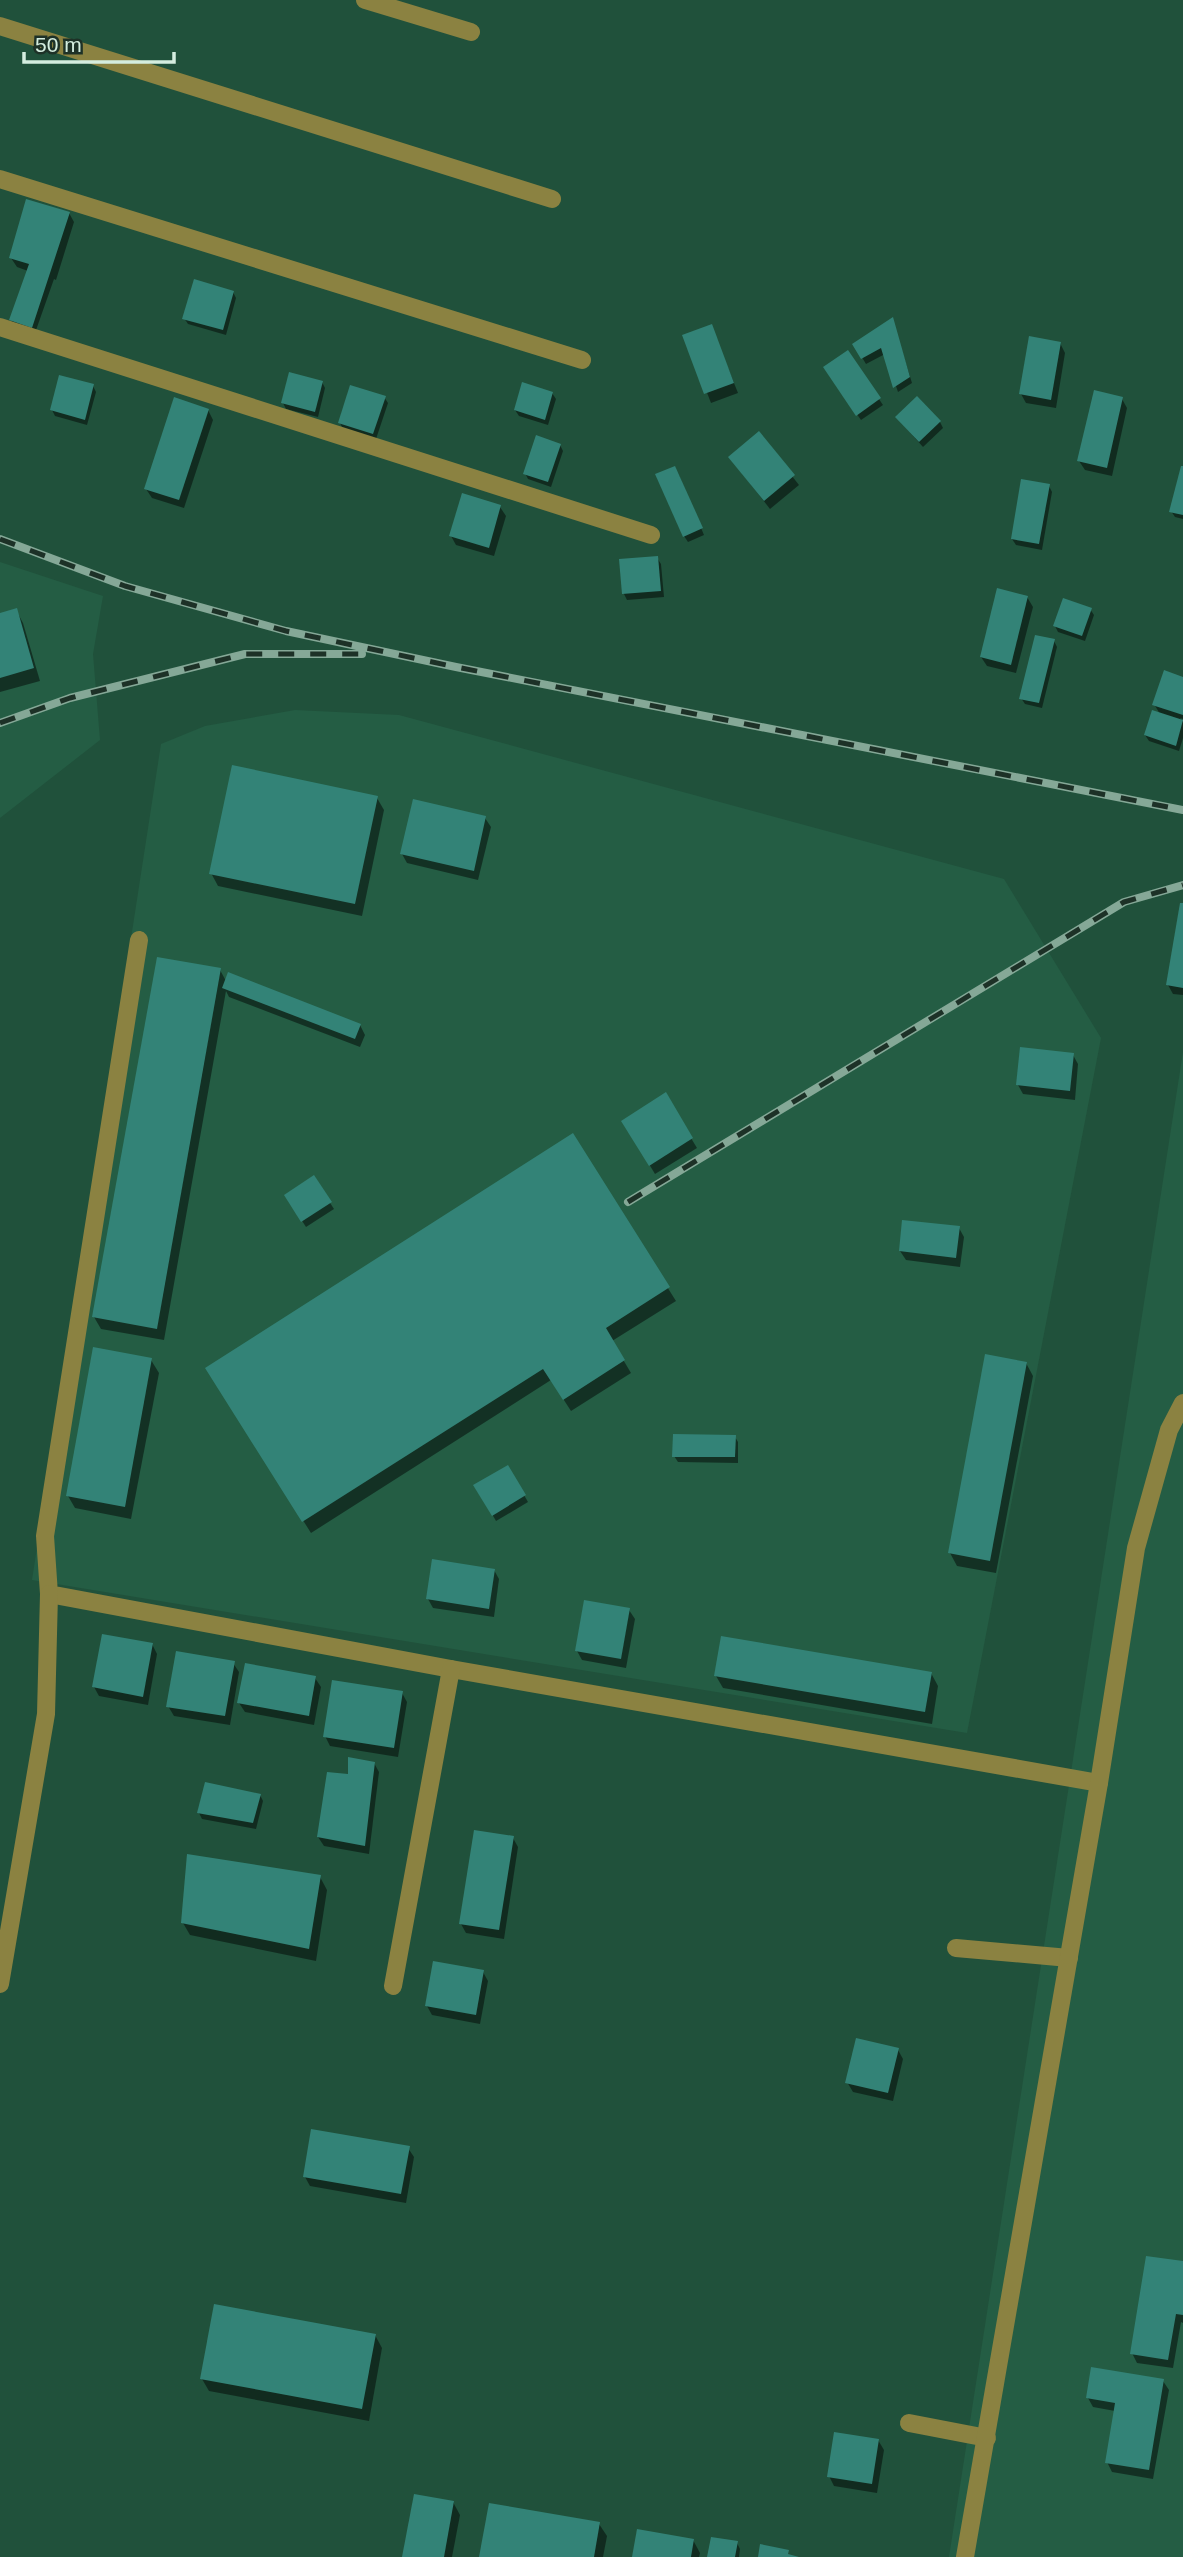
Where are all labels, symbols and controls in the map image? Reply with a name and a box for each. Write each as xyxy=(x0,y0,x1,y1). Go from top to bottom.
scale bar xyxy=(24,21,175,65)
text: 50 m xyxy=(35,33,82,56)

